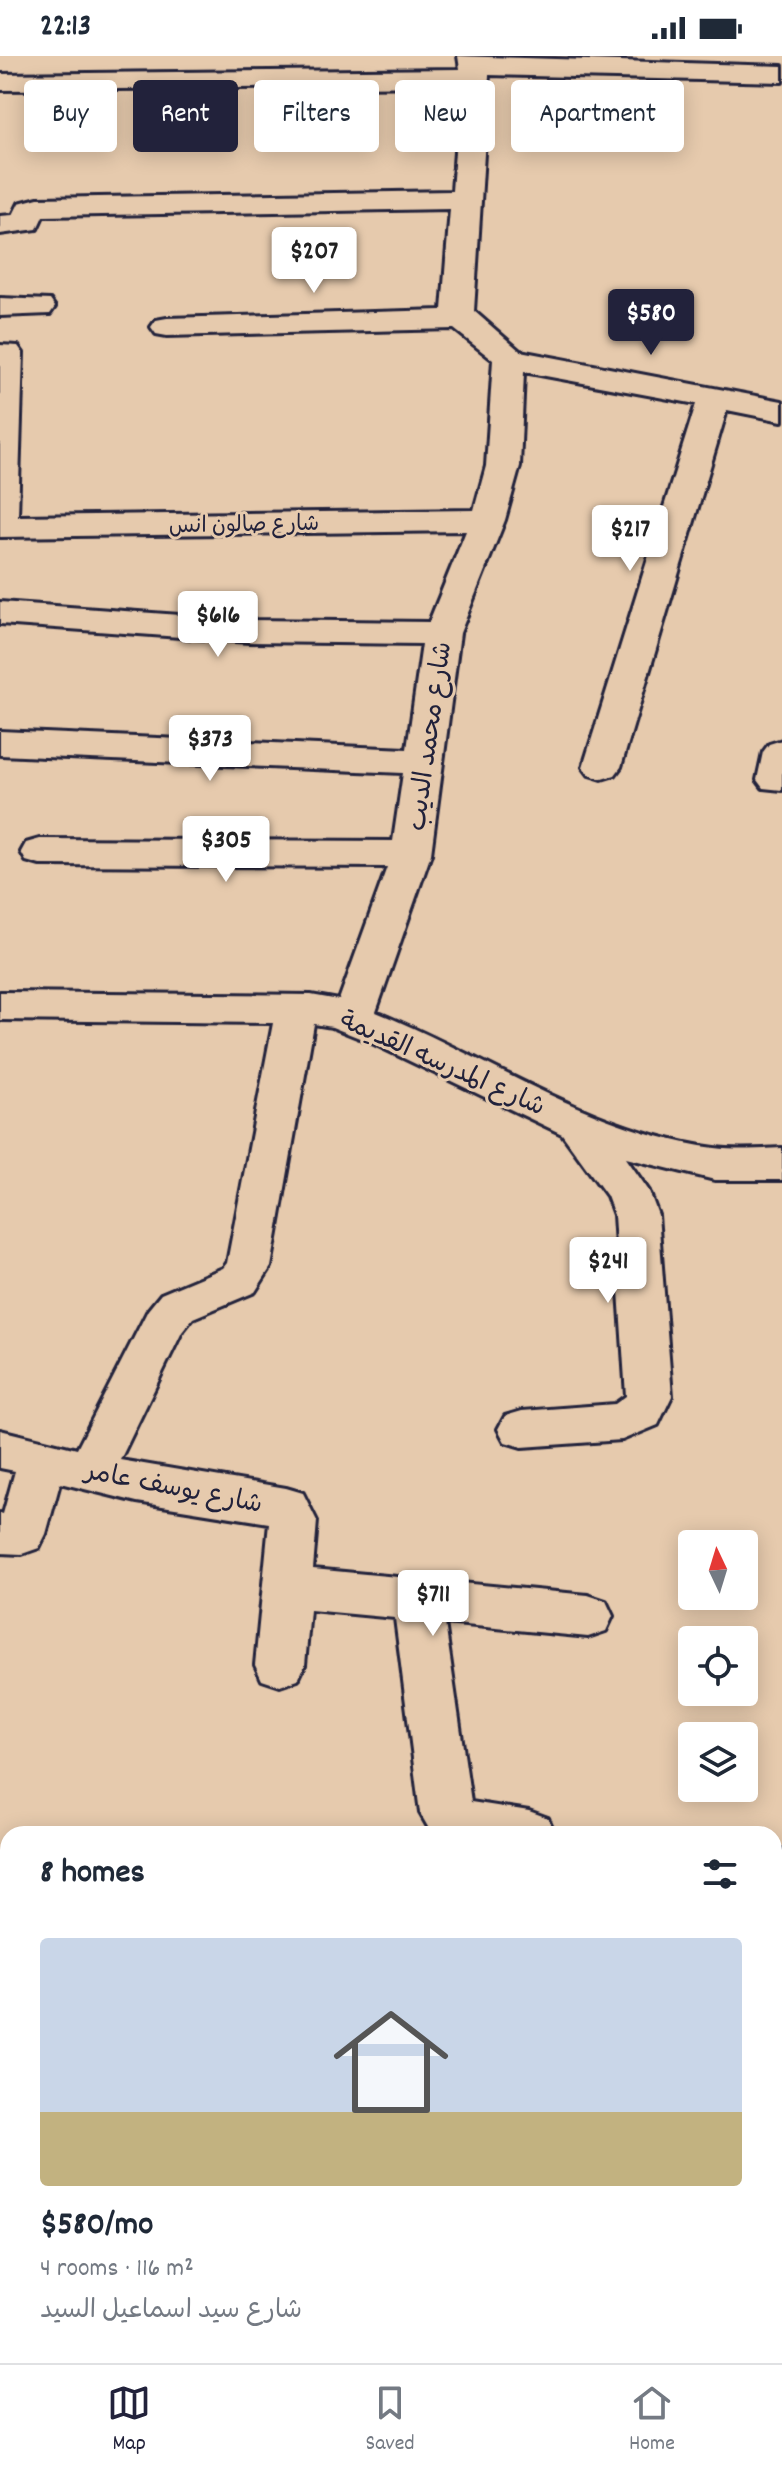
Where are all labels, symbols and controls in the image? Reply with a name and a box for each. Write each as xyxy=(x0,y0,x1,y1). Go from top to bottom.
text: 22:13 xyxy=(40,7,91,50)
chip: Buy xyxy=(24,80,117,152)
chip: Rent xyxy=(133,80,238,152)
chip: Filters xyxy=(254,80,379,152)
chip: New xyxy=(395,80,495,152)
chip: Apartment xyxy=(511,80,684,152)
pin: $207 xyxy=(267,227,361,295)
text: $207 xyxy=(290,234,338,271)
pin: $580 xyxy=(604,289,698,357)
text: $580 xyxy=(626,296,676,333)
pin: $217 xyxy=(583,505,677,573)
street label: شارع صالون انس xyxy=(169,510,319,543)
text: $217 xyxy=(610,512,650,549)
pin: $616 xyxy=(171,591,265,659)
text: $616 xyxy=(196,598,240,635)
street label: شارع محمد الديب xyxy=(400,639,463,834)
pin: $373 xyxy=(163,715,257,783)
text: $373 xyxy=(187,722,233,759)
pin: $305 xyxy=(179,816,273,884)
text: $305 xyxy=(201,823,251,860)
street label: شارع المدرسه القديمة xyxy=(333,1003,550,1127)
pin: $241 xyxy=(561,1237,655,1305)
text: $241 xyxy=(587,1244,629,1281)
street label: شارع يوسف عامر xyxy=(79,1454,265,1525)
north arrow xyxy=(678,1530,758,1610)
map controls xyxy=(678,1530,758,1802)
pin: $711 xyxy=(386,1570,480,1638)
text: $711 xyxy=(416,1577,450,1614)
button: locate xyxy=(678,1626,758,1706)
button: layers xyxy=(678,1722,758,1802)
text: 8 homes xyxy=(40,1850,145,1899)
icon: filters xyxy=(698,1852,742,1896)
icon: home xyxy=(319,1990,463,2134)
text: $580/mo xyxy=(40,2202,153,2251)
text: 4 rooms · 116 m² xyxy=(40,2251,194,2288)
text: شارع سيد اسماعيل السيد xyxy=(40,2293,302,2330)
tab: Map xyxy=(107,2381,151,2460)
tab: Saved xyxy=(365,2381,415,2460)
tab: Home xyxy=(629,2381,675,2460)

